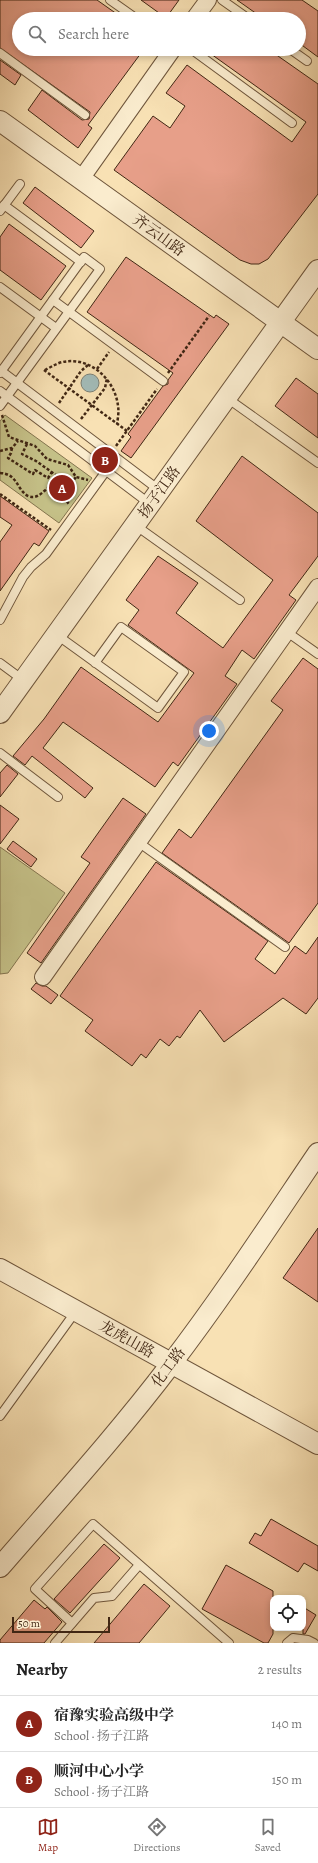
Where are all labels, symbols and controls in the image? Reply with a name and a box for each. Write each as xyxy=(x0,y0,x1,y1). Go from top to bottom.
search box xyxy=(12,12,306,56)
icon: search xyxy=(26,23,48,45)
text: Search here xyxy=(58,24,129,44)
street label: 齐云山路 xyxy=(129,209,189,261)
pin: B xyxy=(92,445,118,475)
street label: 扬子江路 xyxy=(133,462,185,522)
pin: A xyxy=(49,473,75,503)
your location xyxy=(199,721,219,741)
street label: 龙虎山路 xyxy=(96,1316,158,1362)
street label: 化工路 xyxy=(146,1343,190,1391)
map controls xyxy=(270,1595,306,1631)
button: locate xyxy=(270,1595,306,1631)
scale bar xyxy=(12,1615,110,1634)
text: 50 m xyxy=(18,1616,40,1631)
text: Nearby xyxy=(16,1658,67,1681)
text: 2 results xyxy=(258,1661,302,1678)
text: 宿豫实验高级中学 xyxy=(54,1705,174,1725)
text: A xyxy=(25,1715,33,1732)
text: 140 m xyxy=(271,1715,302,1732)
text: School · 扬子江路 xyxy=(54,1727,149,1744)
text: 顺河中心小学 xyxy=(54,1761,144,1781)
text: B xyxy=(25,1771,33,1788)
text: 150 m xyxy=(272,1771,302,1788)
text: School · 扬子江路 xyxy=(54,1783,149,1800)
tab: Map xyxy=(37,1816,59,1855)
tab: Directions xyxy=(133,1816,181,1855)
tab: Saved xyxy=(255,1816,281,1855)

